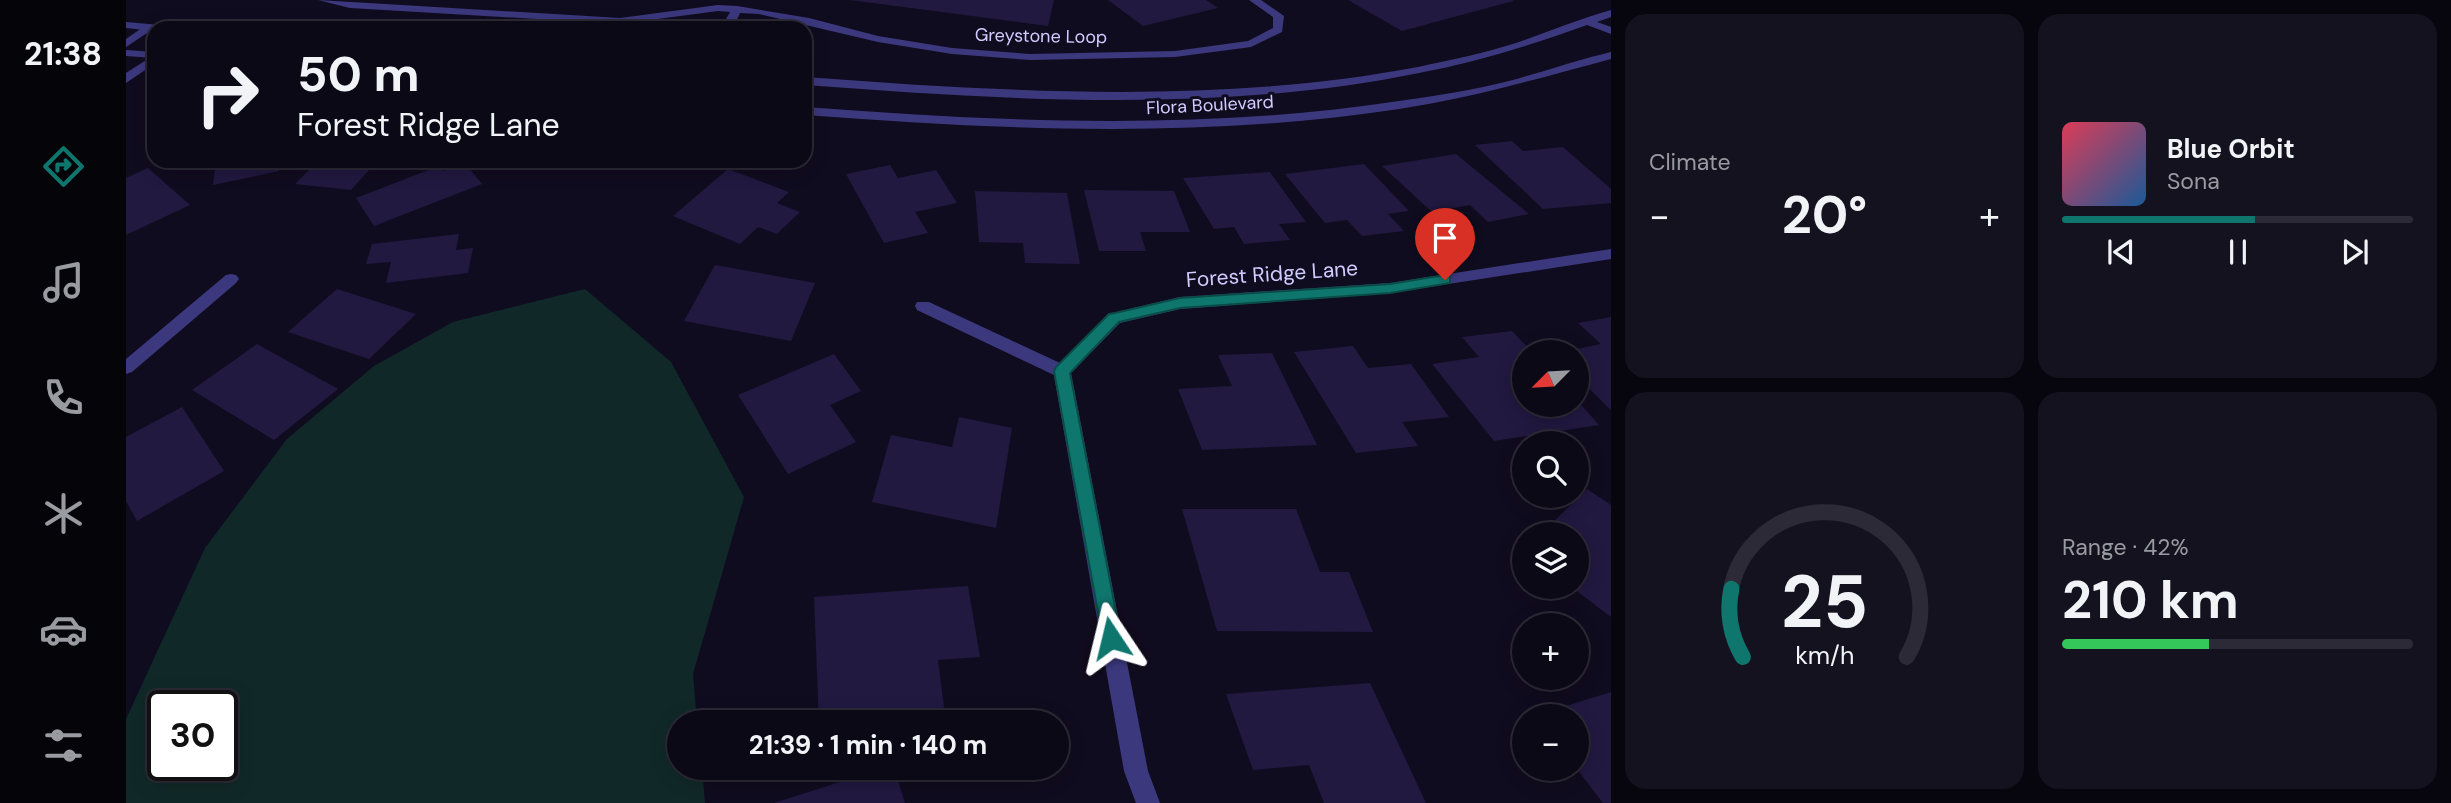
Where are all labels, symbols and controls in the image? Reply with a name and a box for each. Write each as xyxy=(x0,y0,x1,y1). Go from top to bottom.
street label: Greystone Loop xyxy=(975,23,1107,49)
text: 21:38 xyxy=(24,33,102,75)
text: 50 m xyxy=(297,42,420,106)
icon: right xyxy=(182,49,273,140)
street label: Flora Boulevard xyxy=(1146,90,1274,120)
text: Forest Ridge Lane xyxy=(297,104,560,146)
text: Blue Orbit xyxy=(2167,132,2295,166)
icon: directions xyxy=(39,142,88,191)
text: Climate xyxy=(1649,147,1731,177)
text: Sona xyxy=(2167,166,2220,196)
text: 20° xyxy=(1782,181,1867,249)
text: − xyxy=(1649,191,1670,241)
text: + xyxy=(1979,191,2000,241)
pin xyxy=(1415,208,1475,280)
icon: arrive xyxy=(1426,219,1464,257)
icon: previous xyxy=(2102,233,2140,271)
icon: pause xyxy=(2219,233,2257,271)
icon: next xyxy=(2336,233,2374,271)
street label: Forest Ridge Lane xyxy=(1185,254,1359,294)
icon: music xyxy=(39,258,88,307)
north arrow xyxy=(1512,340,1589,416)
map controls xyxy=(1512,340,1589,781)
icon: phone xyxy=(39,373,88,422)
button: search xyxy=(1512,431,1589,508)
icon: climate xyxy=(39,489,88,538)
button: layers xyxy=(1512,522,1589,599)
text: Range · 42% xyxy=(2062,532,2189,562)
text: 25 xyxy=(1781,555,1868,650)
text: 210 km xyxy=(2062,566,2239,634)
position arrow xyxy=(1074,601,1148,675)
icon: car xyxy=(39,605,88,654)
button: + xyxy=(1512,613,1589,690)
text: km/h xyxy=(1795,638,1854,671)
speed limit sign: 30 xyxy=(147,690,238,781)
button: − xyxy=(1512,704,1589,781)
icon: filters xyxy=(39,721,88,770)
text: 21:39 · 1 min · 140 m xyxy=(749,728,987,762)

